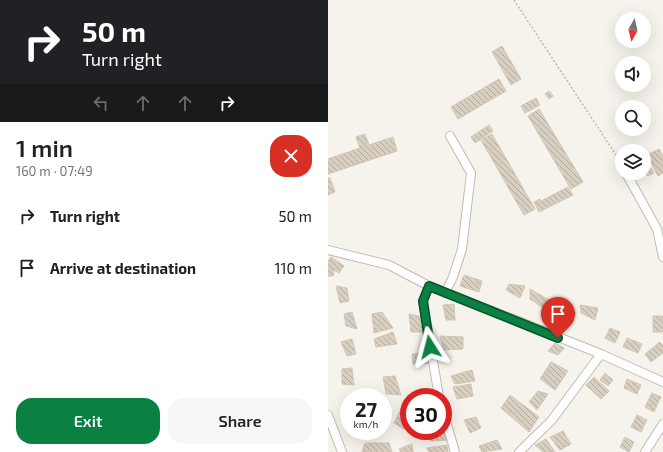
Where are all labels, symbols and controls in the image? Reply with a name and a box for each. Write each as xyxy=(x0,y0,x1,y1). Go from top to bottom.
north arrow xyxy=(615,12,651,48)
map controls xyxy=(615,12,651,180)
text: 50 m xyxy=(82,14,146,48)
icon: right xyxy=(16,16,68,68)
text: Turn right xyxy=(82,48,162,70)
button: sound xyxy=(615,56,651,92)
icon: left xyxy=(90,92,112,114)
icon: ahead xyxy=(132,92,154,114)
icon: ahead xyxy=(174,92,196,114)
icon: right xyxy=(216,92,238,114)
button: search xyxy=(615,100,651,136)
text: 1 min xyxy=(16,133,73,162)
button: close xyxy=(270,135,312,177)
button: layers xyxy=(615,144,651,180)
text: 160 m · 07:49 xyxy=(16,163,93,179)
icon: right xyxy=(16,205,38,227)
text: Turn right xyxy=(50,207,120,225)
text: 50 m xyxy=(278,207,312,225)
icon: arrive xyxy=(16,257,38,279)
text: Arrive at destination xyxy=(50,259,196,277)
text: 110 m xyxy=(275,259,312,277)
pin xyxy=(541,297,575,338)
icon: arrive xyxy=(547,303,569,325)
position arrow xyxy=(409,326,451,368)
speed limit sign: 30 xyxy=(400,388,452,440)
text: 27 xyxy=(355,397,377,421)
button: Exit xyxy=(16,398,160,444)
button: Share xyxy=(168,398,312,444)
text: km/h xyxy=(354,418,378,430)

